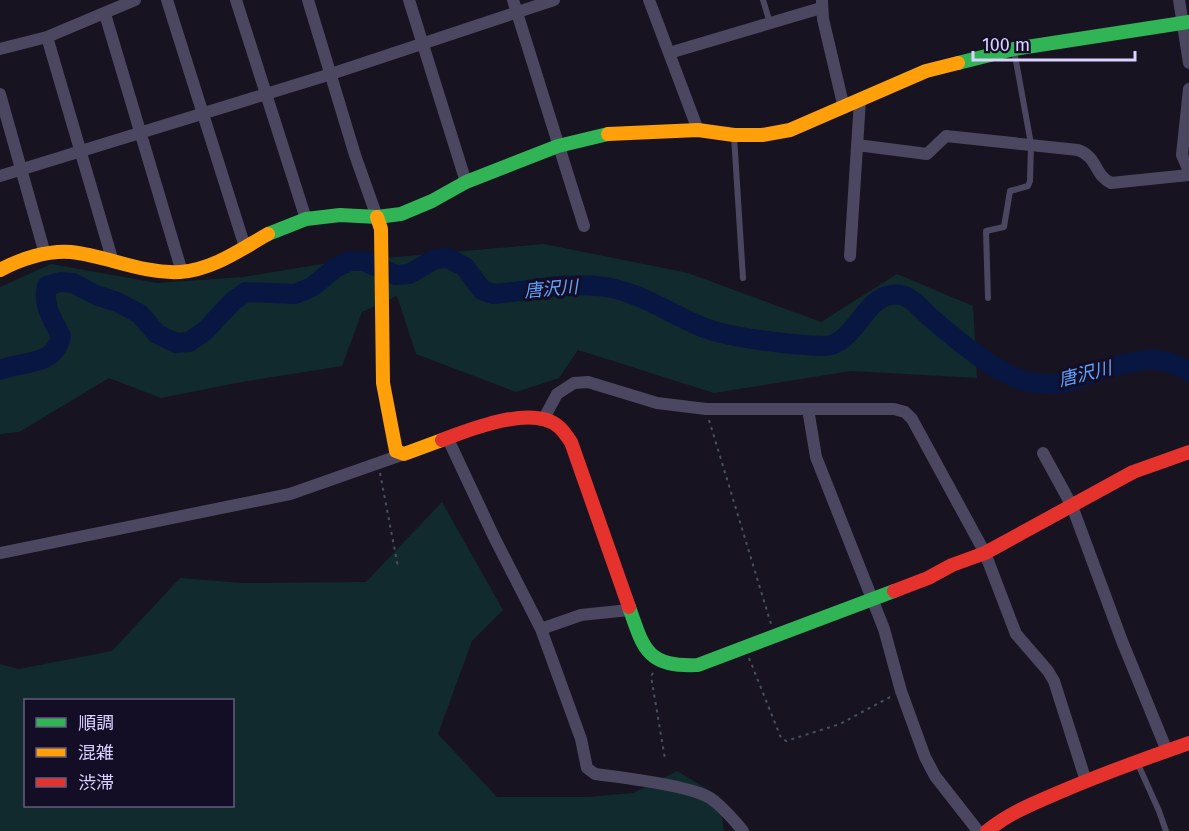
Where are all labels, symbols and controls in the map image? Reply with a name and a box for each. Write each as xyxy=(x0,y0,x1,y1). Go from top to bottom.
scale bar xyxy=(973,24,1135,62)
text: 100 m xyxy=(982,34,1030,56)
water label: 唐沢川 xyxy=(523,276,581,302)
water label: 唐沢川 xyxy=(1056,356,1116,391)
legend xyxy=(24,699,234,807)
text: 順調 xyxy=(78,712,114,734)
text: 混雑 xyxy=(78,742,114,764)
text: 渋滞 xyxy=(78,772,114,794)

